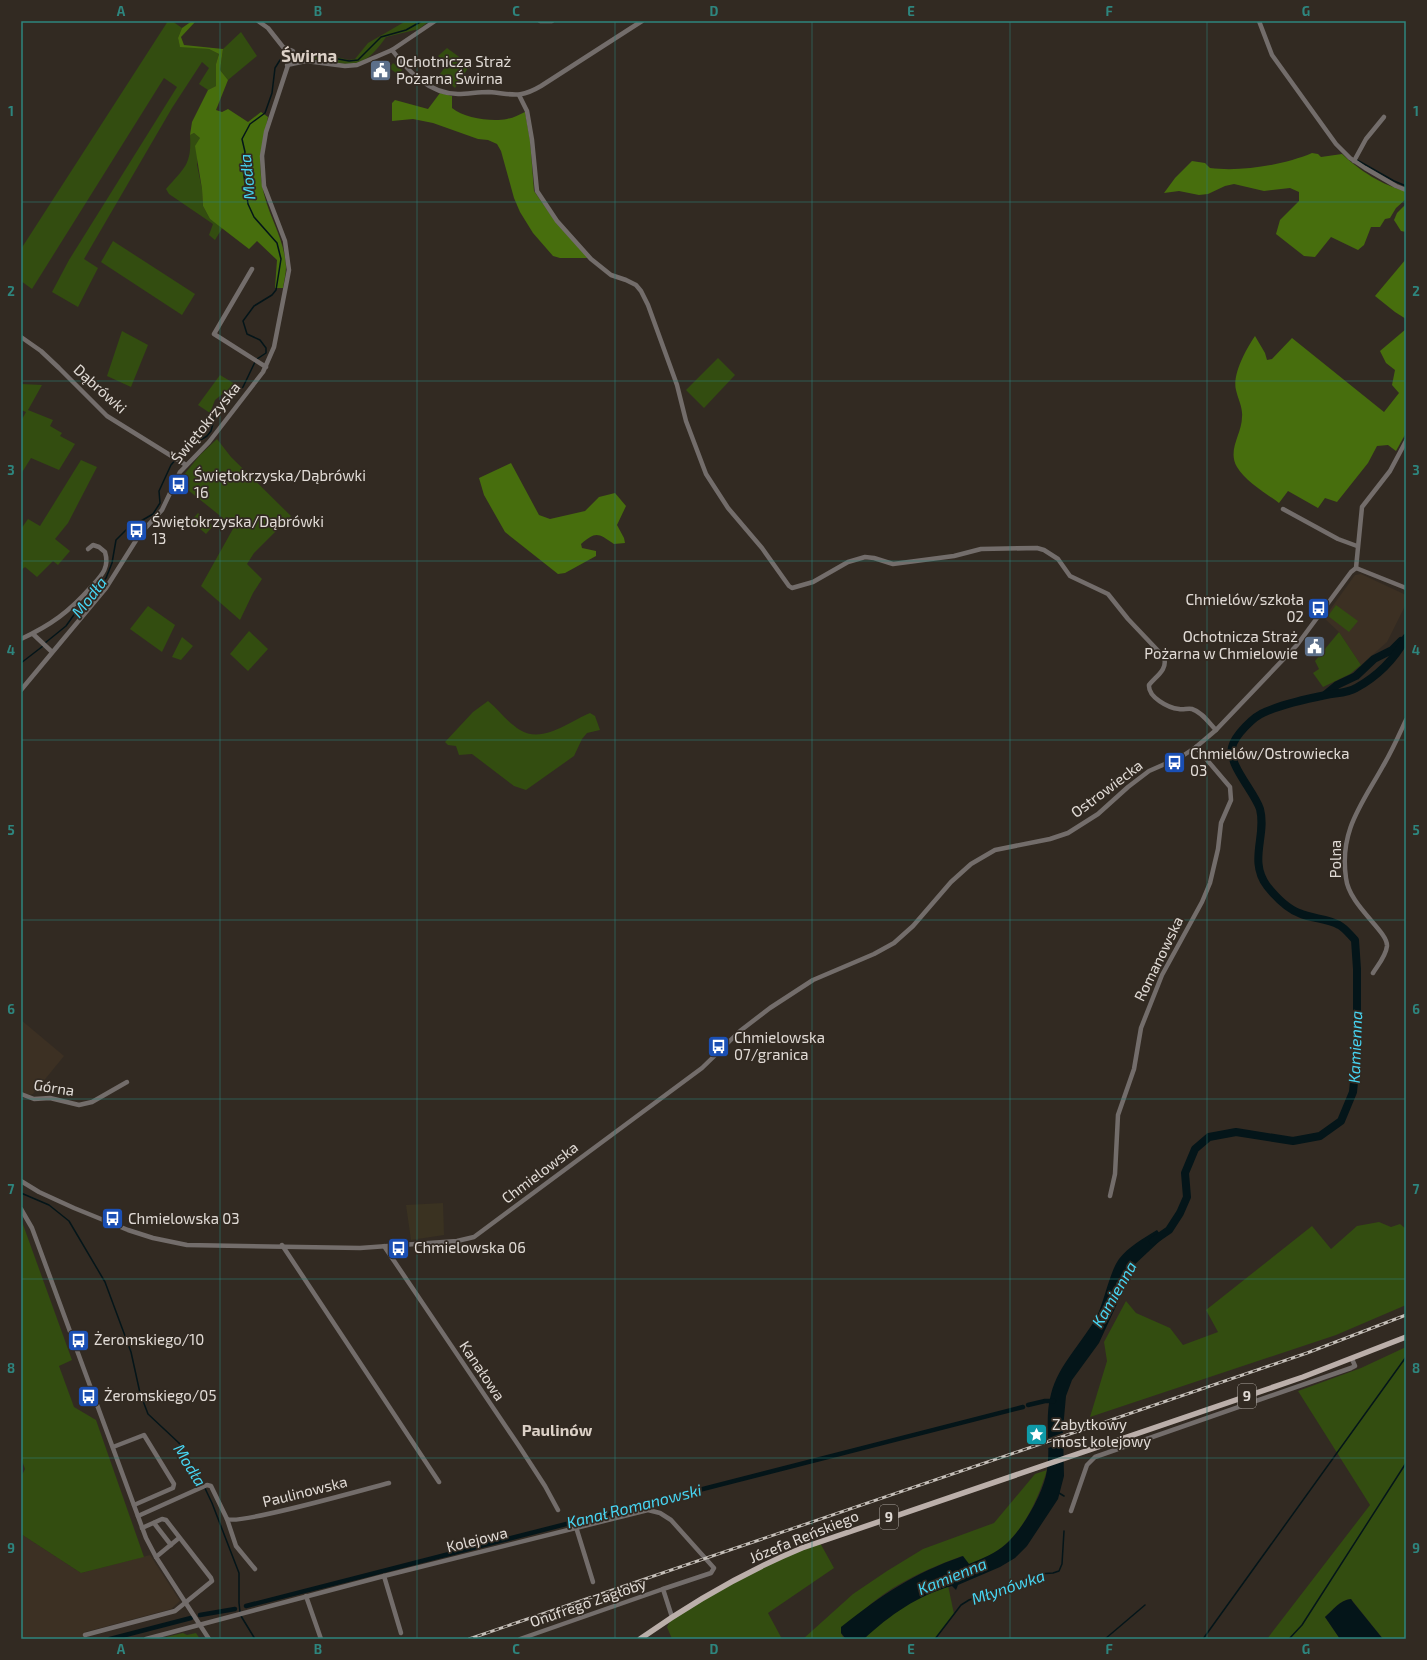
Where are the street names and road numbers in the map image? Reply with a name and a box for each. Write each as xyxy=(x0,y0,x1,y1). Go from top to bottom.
street label: Dąbrówki xyxy=(71,360,131,417)
street label: Świętokrzyska xyxy=(167,378,244,467)
street label: Ostrowiecka xyxy=(1067,755,1146,821)
street label: Polna xyxy=(1326,840,1344,878)
street label: Romanowska xyxy=(1130,913,1186,1004)
street label: Górna xyxy=(33,1075,76,1099)
street label: Chmielowska xyxy=(498,1138,581,1207)
street label: Kanałowa xyxy=(456,1337,509,1404)
road number: 9 xyxy=(1238,1384,1256,1408)
street label: Paulinowska xyxy=(260,1472,349,1510)
road number: 9 xyxy=(880,1505,898,1529)
street label: Józefa Reńskiego xyxy=(746,1506,861,1566)
street label: Kolejowa xyxy=(444,1523,509,1556)
street label: Onufrego Zagłoby xyxy=(527,1574,648,1630)

